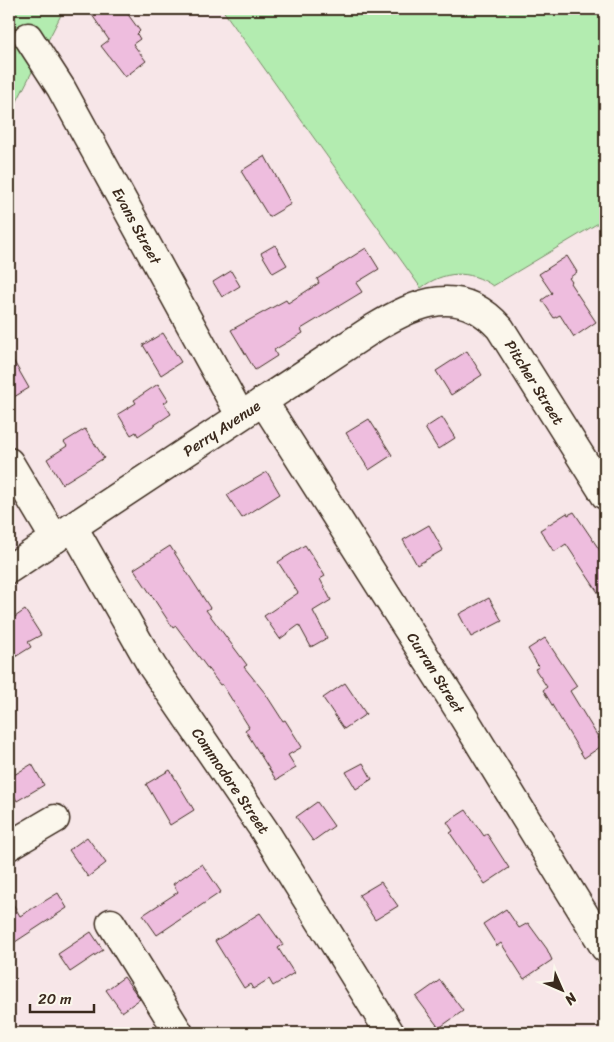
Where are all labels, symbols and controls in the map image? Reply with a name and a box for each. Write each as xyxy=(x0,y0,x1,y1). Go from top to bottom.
street label: Evans Street xyxy=(105,183,169,270)
street label: Pitcher Street xyxy=(498,335,571,431)
street label: Perry Avenue xyxy=(178,393,266,464)
street label: Curran Street xyxy=(400,627,472,720)
street label: Commodore Street xyxy=(185,722,277,840)
north arrow xyxy=(536,964,586,1014)
scale bar xyxy=(30,982,94,1014)
text: 20 m xyxy=(38,986,72,1012)
text: N xyxy=(558,986,584,1011)

